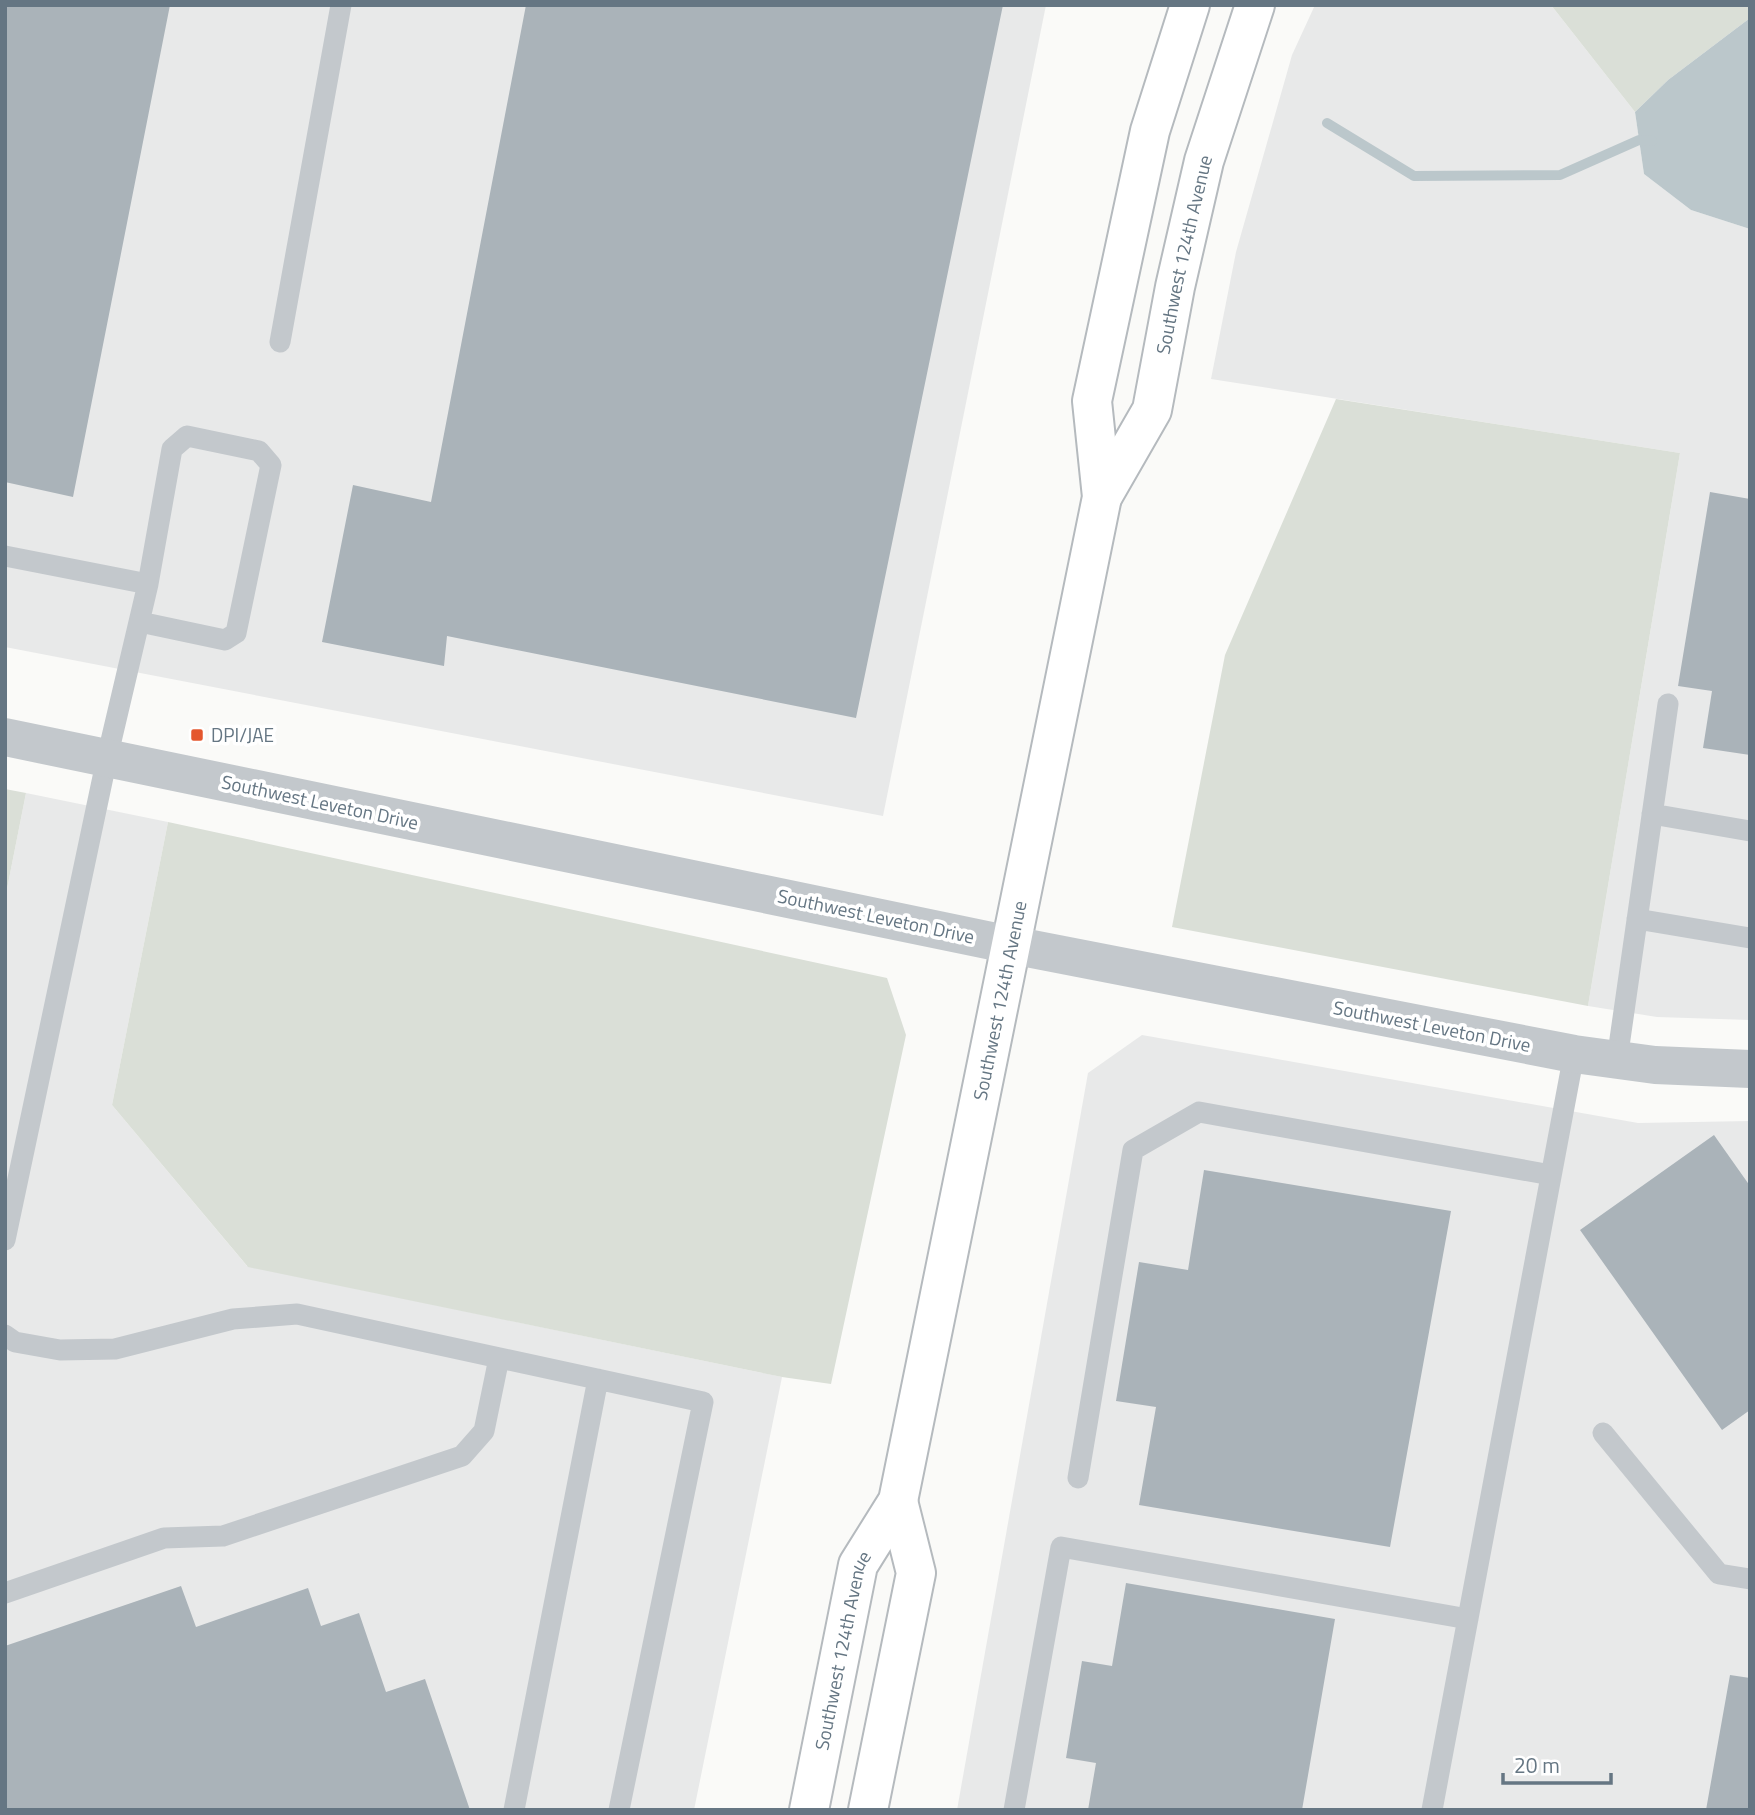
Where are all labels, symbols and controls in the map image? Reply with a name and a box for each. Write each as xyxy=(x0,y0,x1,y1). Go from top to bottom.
street label: Southwest 124th Avenue xyxy=(1148,151,1219,357)
place label: DPI/JAE xyxy=(211,720,274,749)
marker: DPI/JAE xyxy=(189,727,205,743)
street label: Southwest Leveton Drive xyxy=(219,766,421,837)
street label: Southwest Leveton Drive xyxy=(775,880,977,951)
street label: Southwest 124th Avenue xyxy=(965,898,1034,1103)
street label: Southwest Leveton Drive xyxy=(1331,992,1533,1059)
street label: Southwest 124th Avenue xyxy=(806,1544,878,1753)
scale bar xyxy=(1503,1742,1612,1786)
text: 20 m xyxy=(1514,1749,1560,1781)

